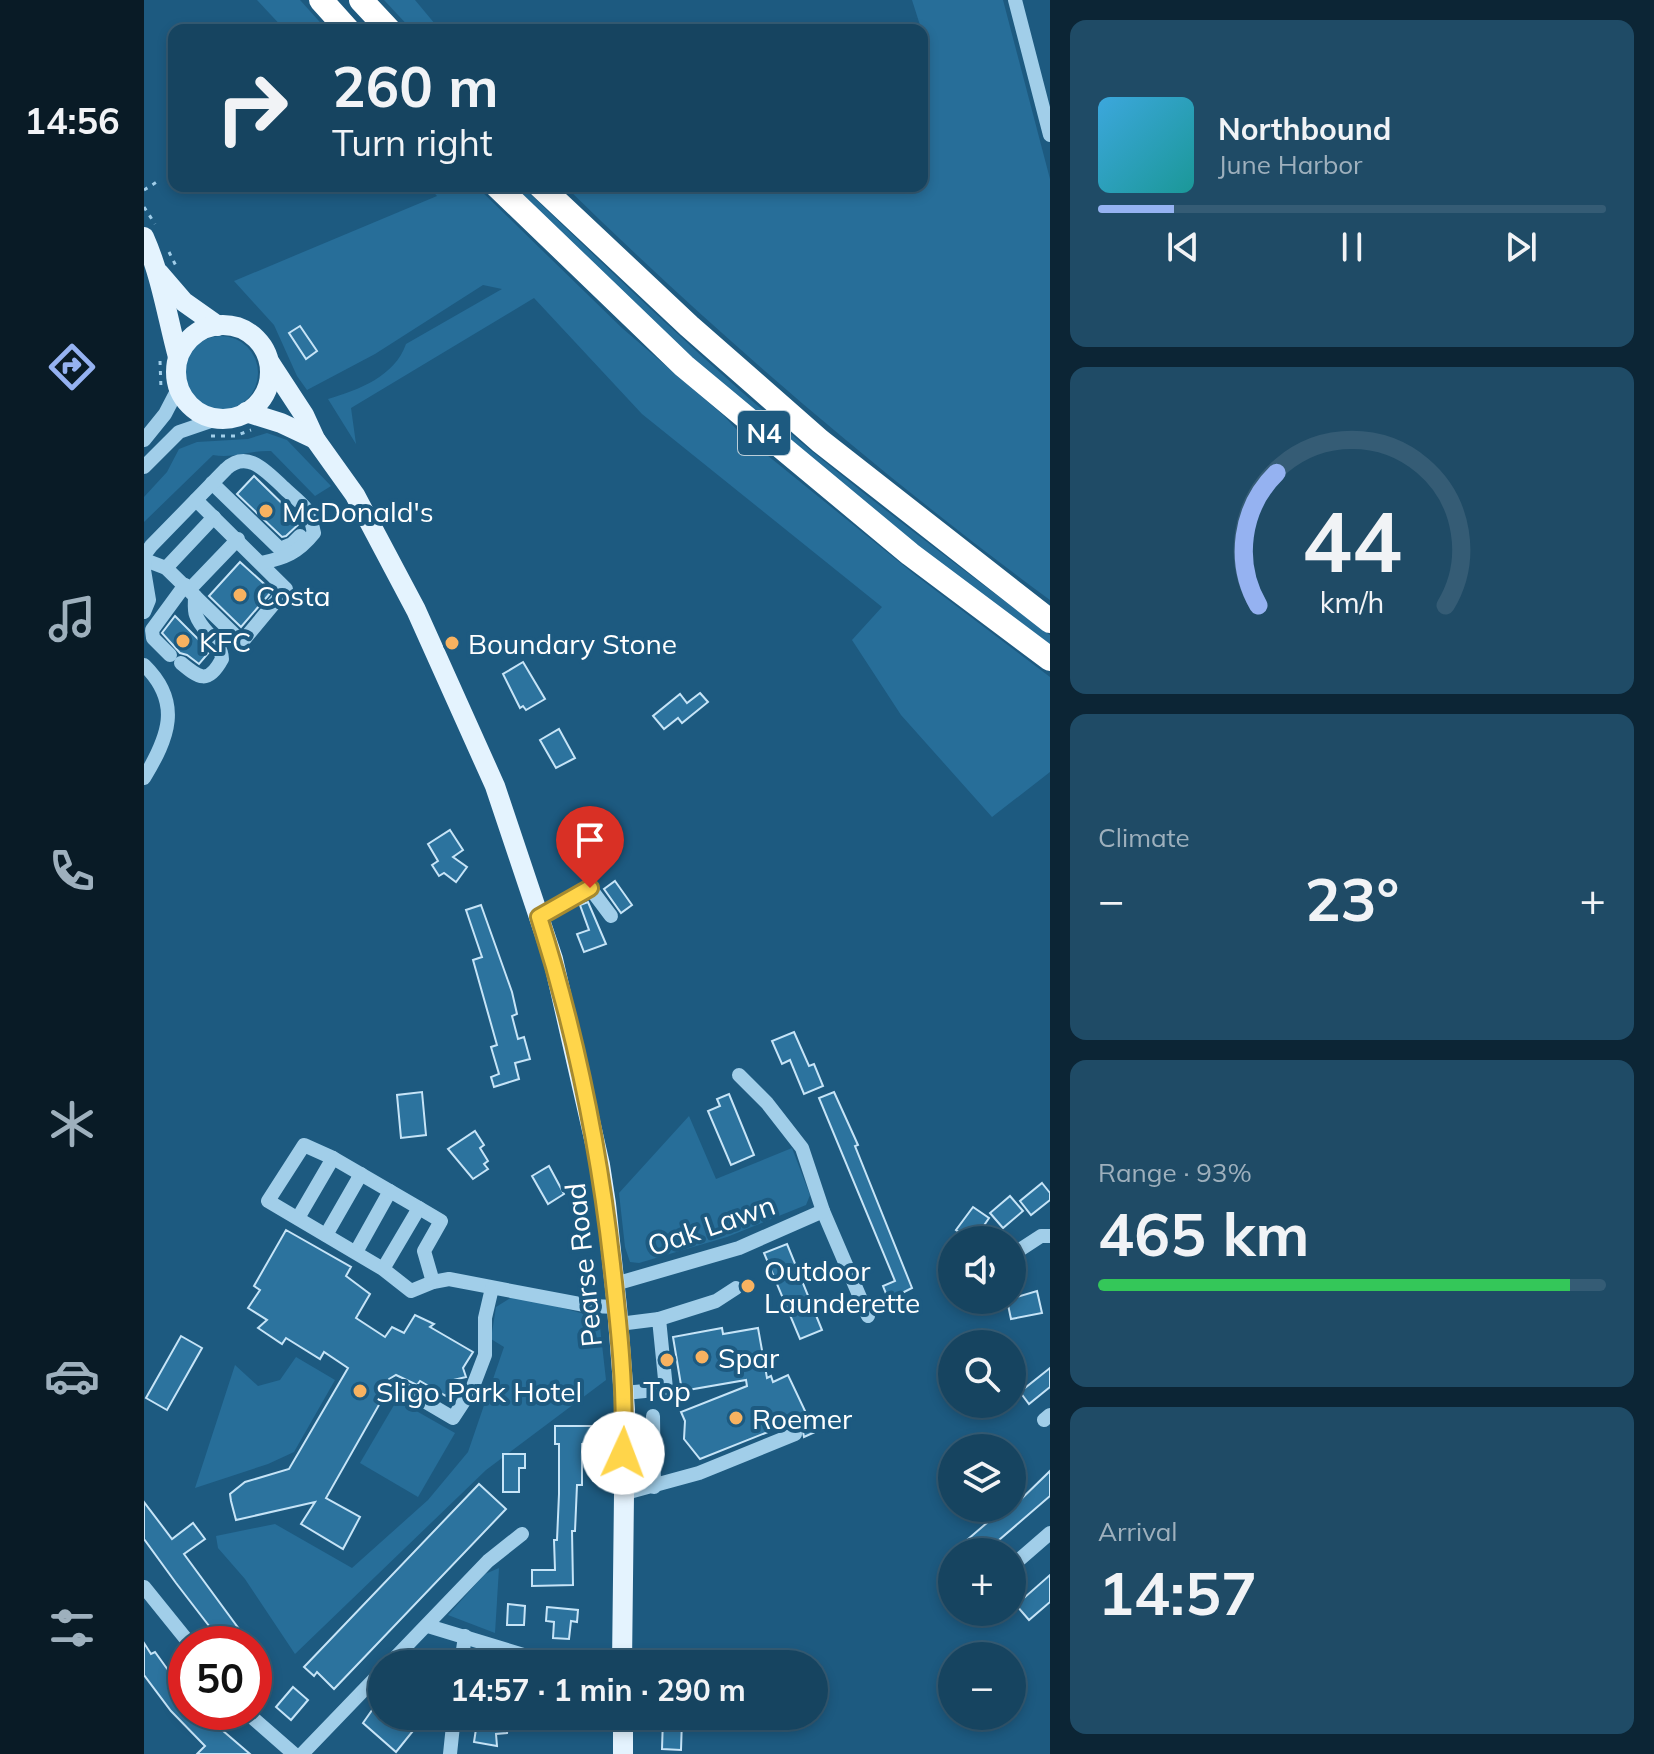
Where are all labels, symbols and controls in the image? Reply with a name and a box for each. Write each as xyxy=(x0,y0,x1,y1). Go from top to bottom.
text: 260 m xyxy=(332,51,499,121)
icon: right xyxy=(200,56,304,160)
text: 14:56 xyxy=(24,98,120,143)
text: Northbound xyxy=(1218,110,1391,148)
text: Turn right xyxy=(332,120,493,165)
text: June Harbor xyxy=(1218,148,1363,181)
icon: previous xyxy=(1161,225,1205,269)
icon: pause xyxy=(1330,225,1374,269)
icon: next xyxy=(1499,225,1543,269)
icon: directions xyxy=(44,339,100,395)
road number: N4 xyxy=(738,411,790,455)
text: 44 xyxy=(1302,488,1402,593)
place label: McDonald's xyxy=(282,494,434,529)
marker: McDonald's xyxy=(257,502,275,520)
place label: Costa xyxy=(256,578,331,613)
text: km/h xyxy=(1320,584,1384,620)
marker: Costa xyxy=(231,586,249,604)
icon: music xyxy=(44,591,100,647)
place label: KFC xyxy=(199,624,251,659)
place label: Boundary Stone xyxy=(468,626,677,661)
marker: KFC xyxy=(174,632,192,650)
marker: Boundary Stone xyxy=(443,634,461,652)
pin xyxy=(556,806,624,888)
icon: arrive xyxy=(568,818,612,862)
text: Climate xyxy=(1098,821,1190,854)
icon: phone xyxy=(44,843,100,899)
text: 23° xyxy=(1305,861,1399,936)
text: − xyxy=(1098,872,1124,927)
text: + xyxy=(1580,872,1606,927)
icon: climate xyxy=(44,1096,100,1152)
text: Range · 93% xyxy=(1098,1156,1252,1189)
street label: Pearse Road xyxy=(557,1181,609,1349)
street label: Oak Lawn xyxy=(643,1187,779,1263)
text: 465 km xyxy=(1098,1196,1310,1271)
map controls xyxy=(938,1226,1026,1730)
button: sound xyxy=(938,1226,1026,1314)
place label: Outdoor Launderette xyxy=(764,1253,920,1320)
marker: Outdoor Launderette xyxy=(739,1277,757,1295)
button: search xyxy=(938,1330,1026,1418)
place label: Spar xyxy=(718,1340,780,1375)
icon: car xyxy=(44,1348,100,1404)
marker: Spar xyxy=(693,1348,711,1366)
marker: Top xyxy=(658,1351,676,1369)
place label: Top xyxy=(643,1373,691,1408)
place label: Sligo Park Hotel xyxy=(376,1374,582,1409)
marker: Sligo Park Hotel xyxy=(351,1382,369,1400)
place label: Roemer xyxy=(752,1401,853,1436)
marker: Roemer xyxy=(727,1409,745,1427)
position arrow xyxy=(581,1411,665,1495)
button: layers xyxy=(938,1434,1026,1522)
text: Arrival xyxy=(1098,1515,1178,1548)
button: + xyxy=(938,1538,1026,1626)
text: 14:57 xyxy=(1098,1555,1257,1630)
icon: filters xyxy=(44,1600,100,1656)
speed limit sign: 50 xyxy=(168,1626,272,1730)
button: − xyxy=(938,1642,1026,1730)
text: 14:57 · 1 min · 290 m xyxy=(450,1671,746,1709)

